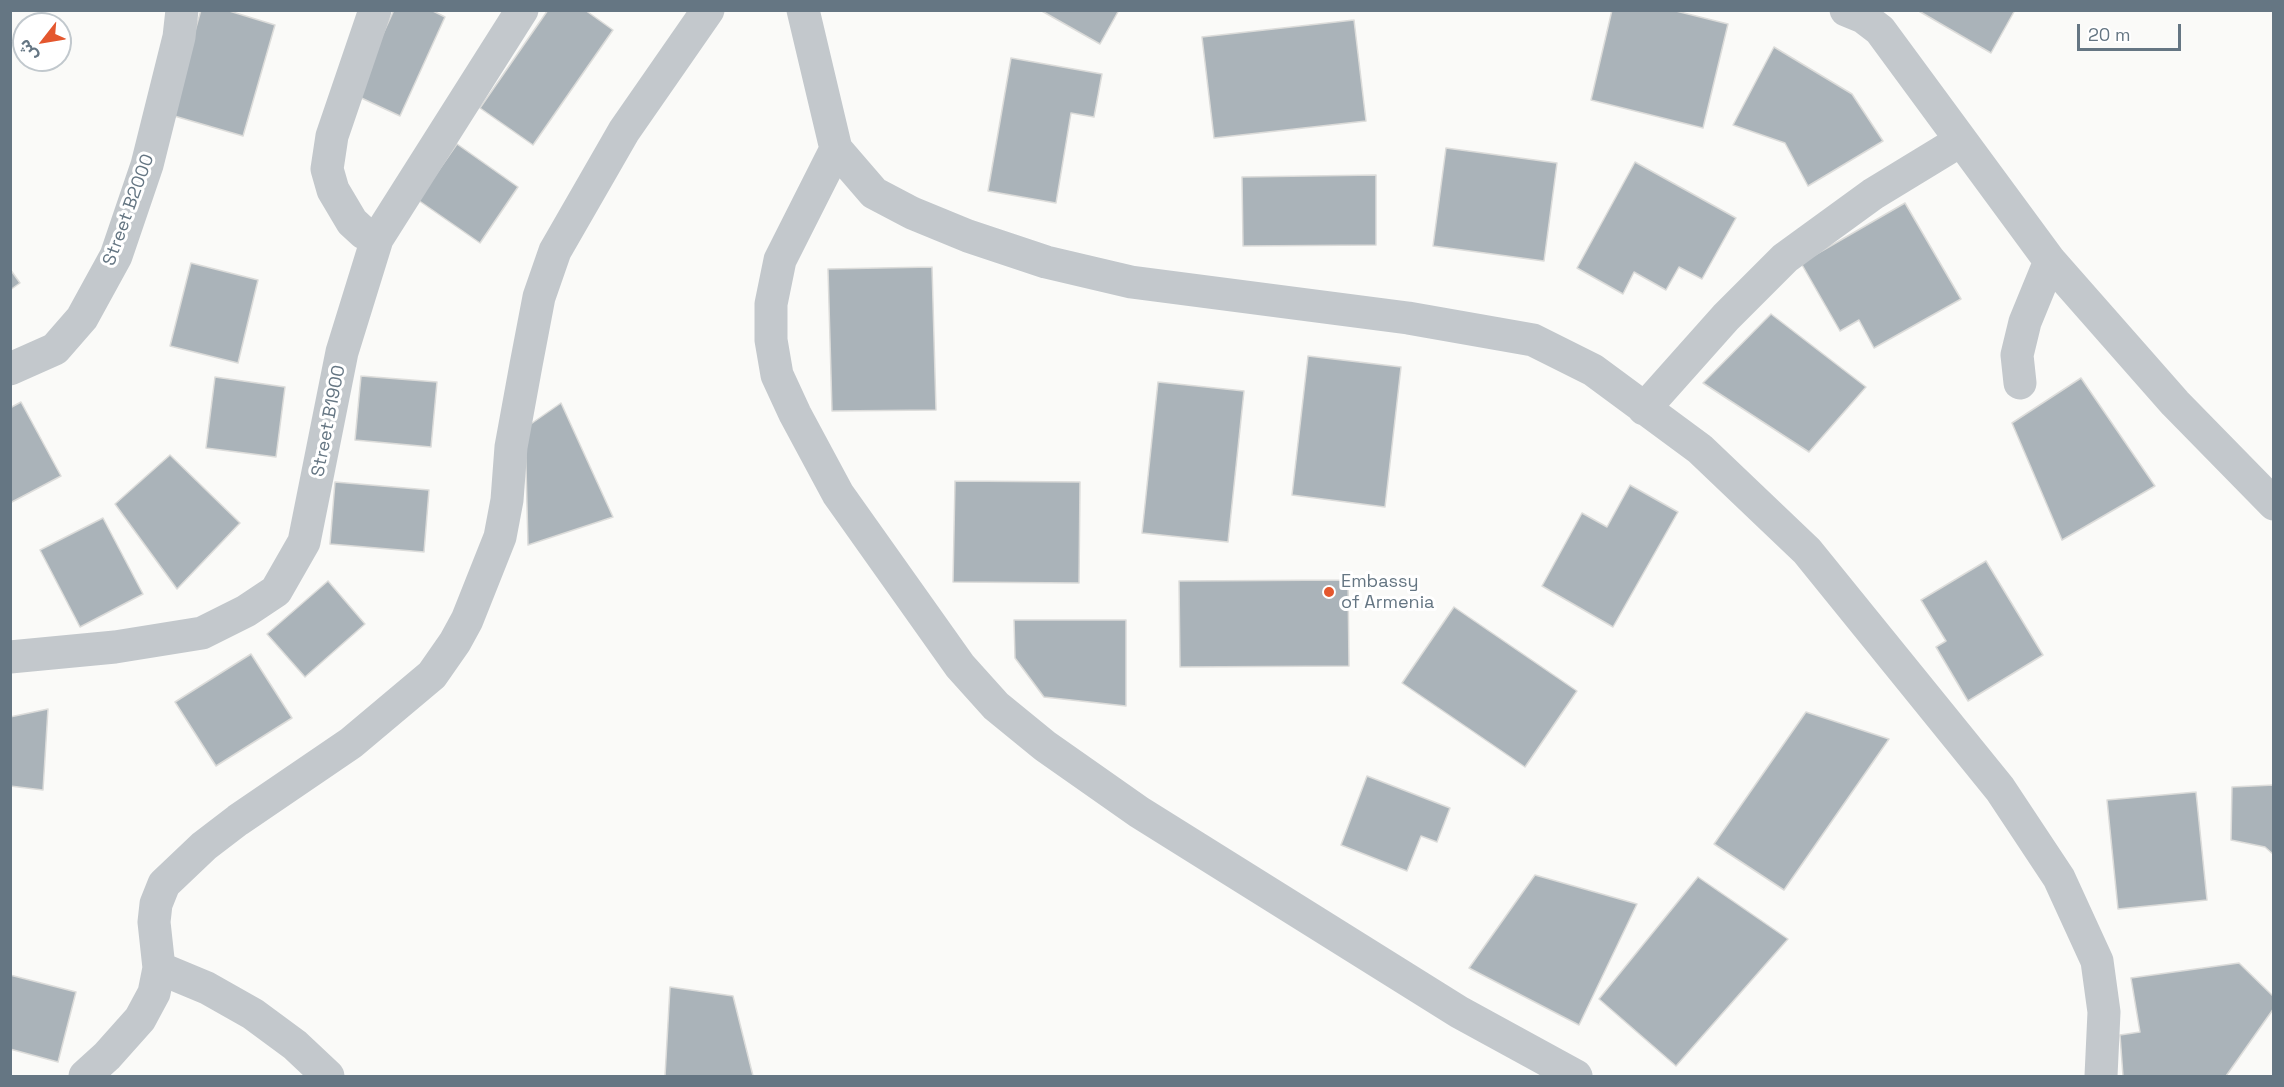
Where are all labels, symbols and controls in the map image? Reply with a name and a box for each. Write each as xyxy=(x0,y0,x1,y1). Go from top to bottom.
north arrow xyxy=(12,12,72,72)
scale bar xyxy=(2080,12,2184,50)
text: 20 m xyxy=(2088,23,2131,46)
text: ش xyxy=(13,36,43,65)
street label: Street B2000 xyxy=(99,151,159,269)
street label: Street B1900 xyxy=(308,363,350,479)
place label: Embassy of Armenia xyxy=(1341,571,1434,614)
marker: Embassy of Armenia xyxy=(1322,585,1336,599)

